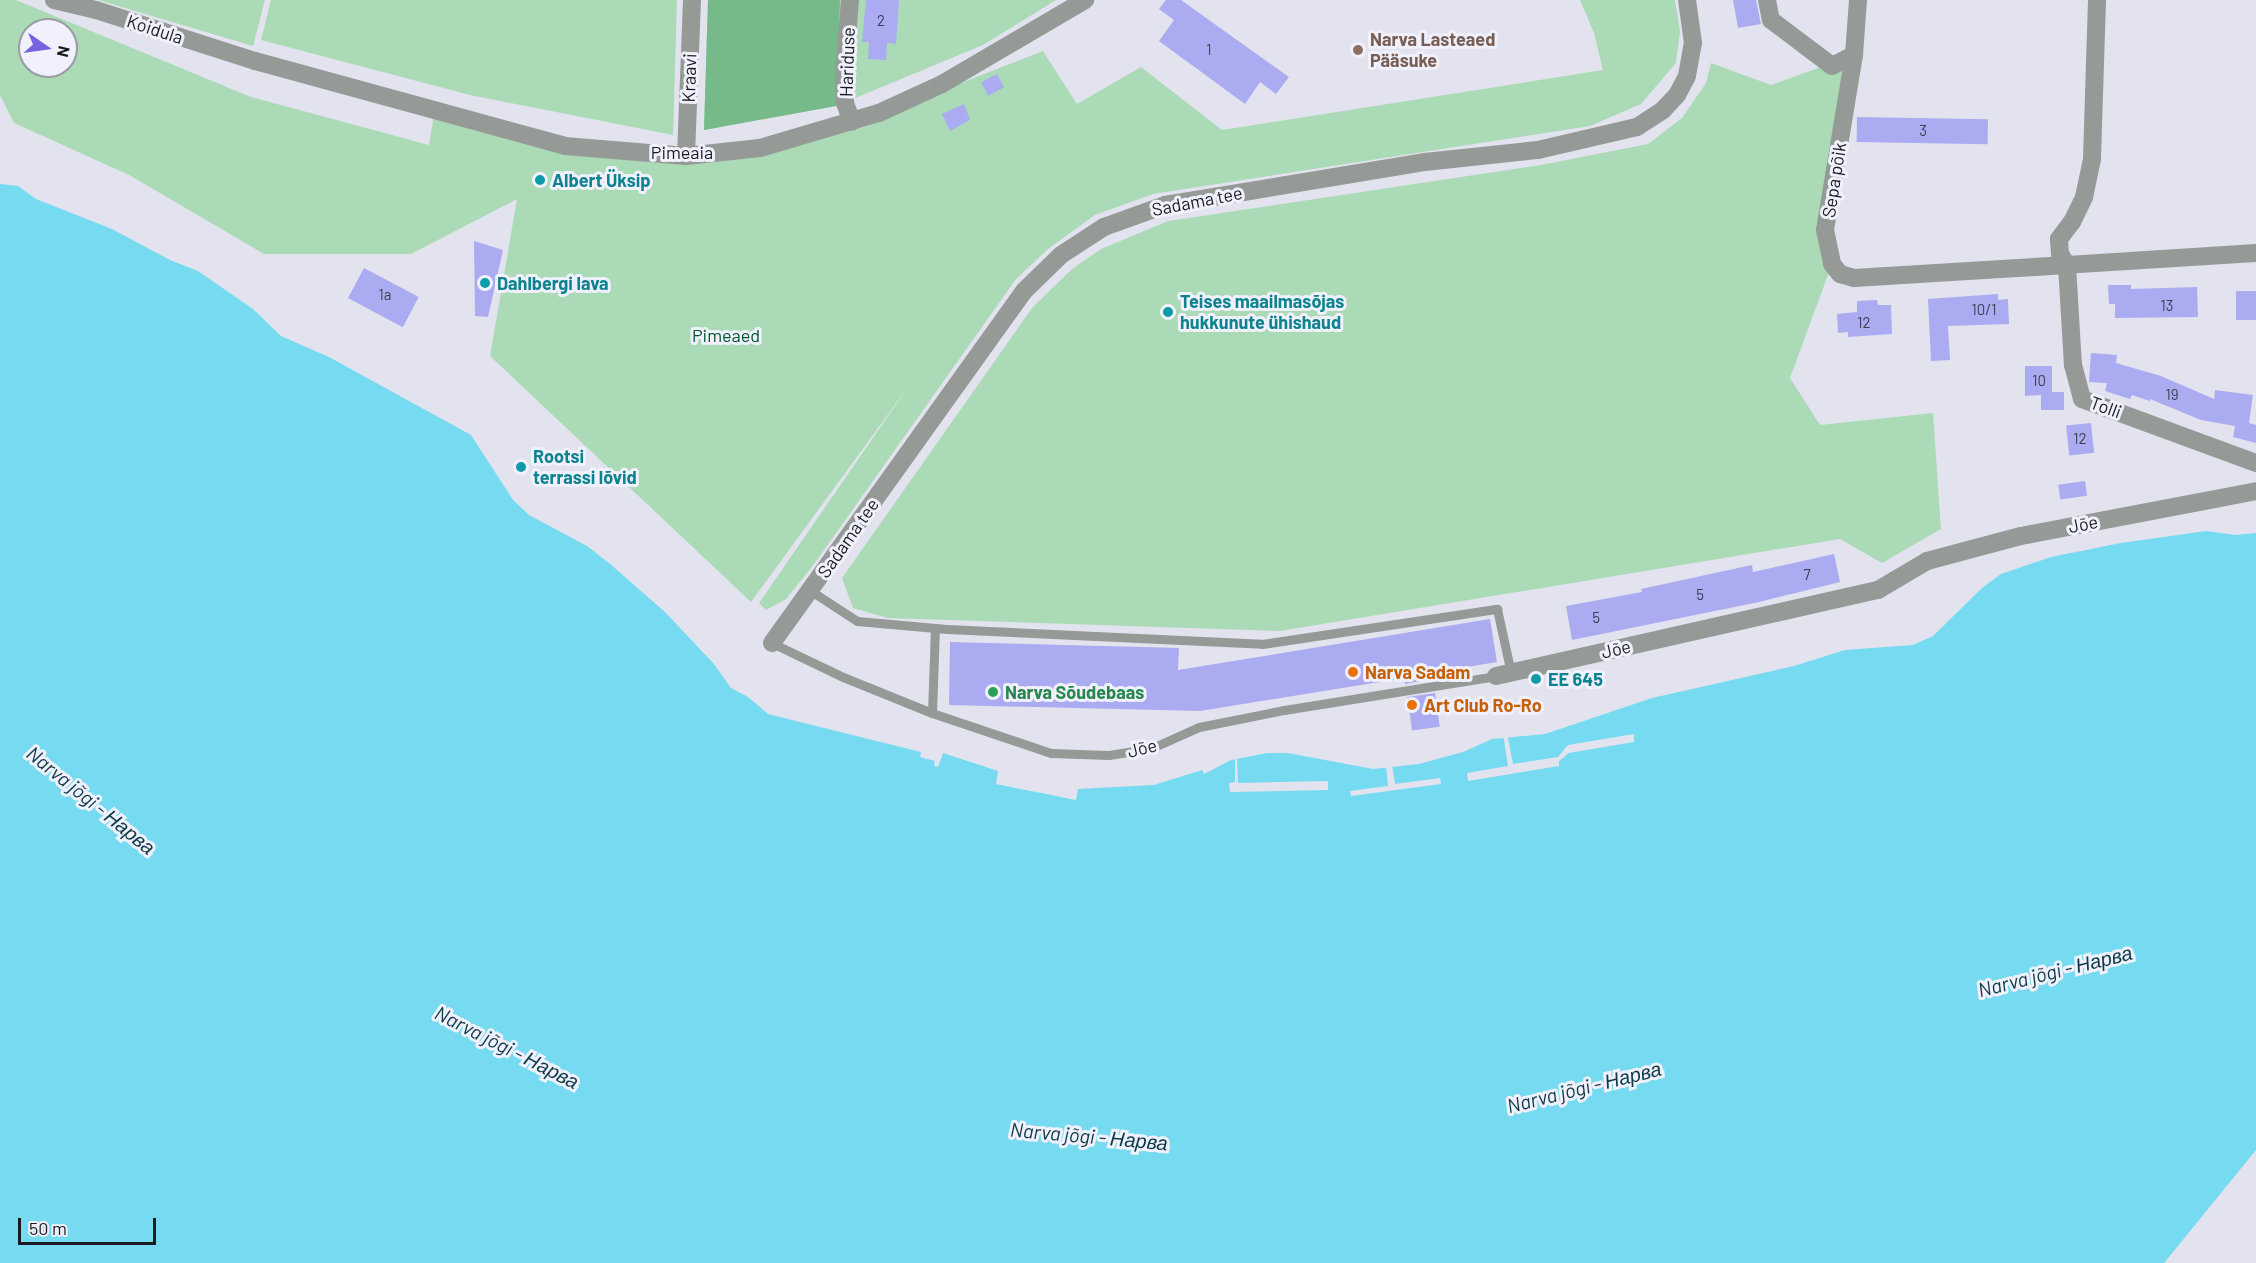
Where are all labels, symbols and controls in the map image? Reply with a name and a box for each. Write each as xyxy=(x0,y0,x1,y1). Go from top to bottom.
street label: Koidula xyxy=(124,10,186,48)
house number: 2 xyxy=(877,12,885,30)
north arrow xyxy=(18,18,78,78)
street label: Hariduse xyxy=(835,27,859,97)
place label: Narva Lasteaed Pääsuke xyxy=(1370,29,1495,72)
house number: 1 xyxy=(1206,41,1212,59)
marker: Narva Lasteaed Pääsuke xyxy=(1351,43,1365,57)
text: N xyxy=(54,44,75,59)
street label: Kraavi xyxy=(677,53,701,103)
house number: 3 xyxy=(1919,122,1927,140)
street label: Pimeaia xyxy=(651,141,713,163)
street label: Sepa põik xyxy=(1817,141,1851,219)
place label: Albert Üksip xyxy=(552,169,650,191)
marker: Albert Üksip xyxy=(533,173,547,187)
street label: Sadama tee xyxy=(1150,182,1244,220)
place label: Dahlbergi lava xyxy=(497,272,609,294)
marker: Dahlbergi lava xyxy=(478,276,492,290)
house number: 1a xyxy=(379,286,391,304)
place label: Teises maailmasõjas hukkunute ühishaud xyxy=(1180,291,1344,334)
house number: 13 xyxy=(2161,297,2173,315)
house number: 10/1 xyxy=(1972,301,1996,319)
marker: Teises maailmasõjas hukkunute ühishaud xyxy=(1161,305,1175,319)
house number: 12 xyxy=(1857,314,1871,332)
park label: Pimeaed xyxy=(692,324,760,346)
house number: 10 xyxy=(2032,372,2046,390)
house number: 19 xyxy=(2165,386,2179,404)
street label: Tolli xyxy=(2087,391,2125,423)
house number: 12 xyxy=(2073,430,2087,448)
place label: Rootsi terrassi lõvid xyxy=(533,446,637,488)
marker: Rootsi terrassi lõvid xyxy=(514,460,528,474)
street label: Sadama tee xyxy=(813,494,883,582)
street label: Jõe xyxy=(2066,511,2100,537)
house number: 7 xyxy=(1803,566,1811,584)
house number: 5 xyxy=(1696,586,1704,604)
house number: 5 xyxy=(1592,609,1600,627)
street label: Jõe xyxy=(1599,635,1633,663)
place label: Narva Sadam xyxy=(1365,661,1470,683)
marker: Narva Sadam xyxy=(1346,665,1360,679)
place label: EE 645 xyxy=(1548,668,1603,690)
marker: EE 645 xyxy=(1529,672,1543,686)
place label: Narva Sõudebaas xyxy=(1005,681,1144,703)
marker: Narva Sõudebaas xyxy=(986,685,1000,699)
place label: Art Club Ro-Ro xyxy=(1424,694,1542,716)
marker: Art Club Ro-Ro xyxy=(1405,698,1419,712)
street label: Jõe xyxy=(1125,734,1159,762)
water label: Narva jõgi - Нарва xyxy=(22,741,160,859)
water label: Narva jõgi - Нарва xyxy=(1975,940,2135,1002)
water label: Narva jõgi - Нарва xyxy=(431,1000,583,1094)
water label: Narva jõgi - Нарва xyxy=(1504,1056,1664,1118)
water label: Narva jõgi - Нарва xyxy=(1009,1117,1169,1155)
scale bar xyxy=(21,1206,159,1244)
text: 50 m xyxy=(29,1217,67,1239)

